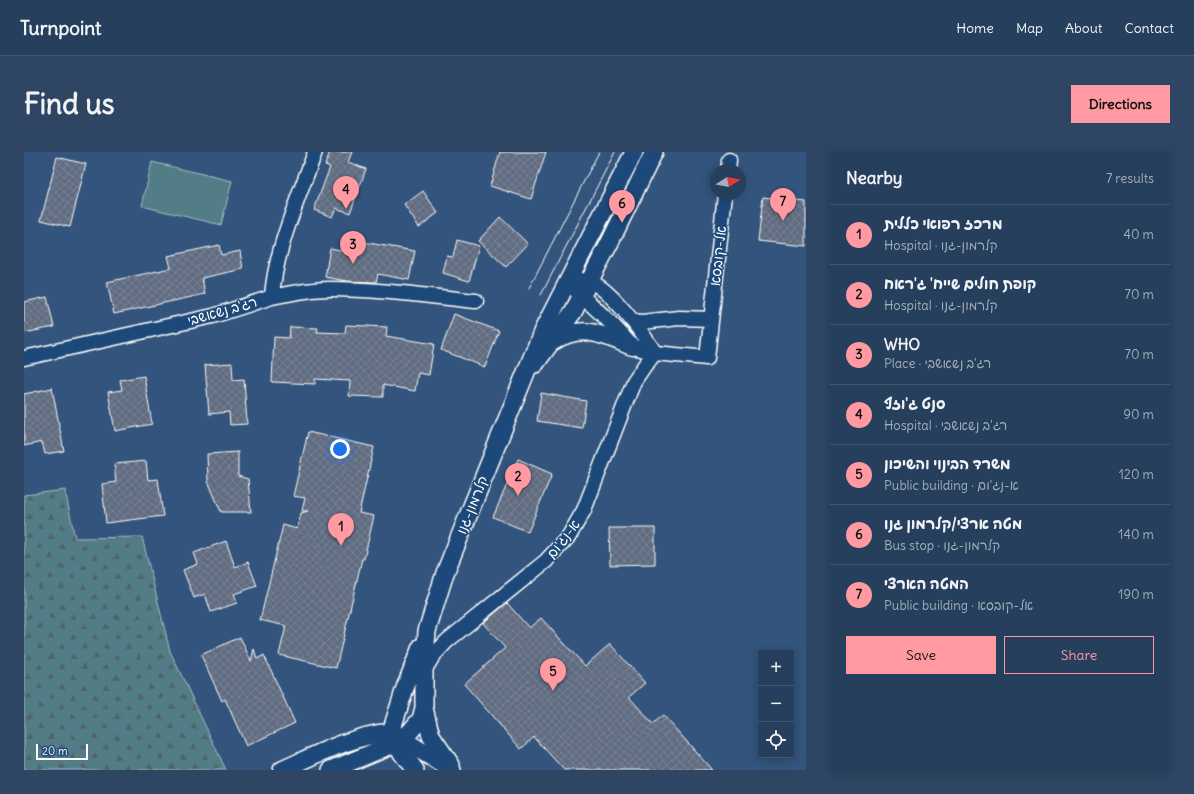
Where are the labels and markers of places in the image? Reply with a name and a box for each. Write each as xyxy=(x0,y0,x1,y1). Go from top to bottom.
pin: 4 xyxy=(333,176,359,209)
pin: 7 xyxy=(770,188,796,221)
pin: 6 xyxy=(609,190,635,223)
pin: 3 xyxy=(340,231,366,264)
pin: 2 xyxy=(505,463,531,496)
pin: 1 xyxy=(328,513,354,546)
pin: 5 xyxy=(540,658,566,691)

